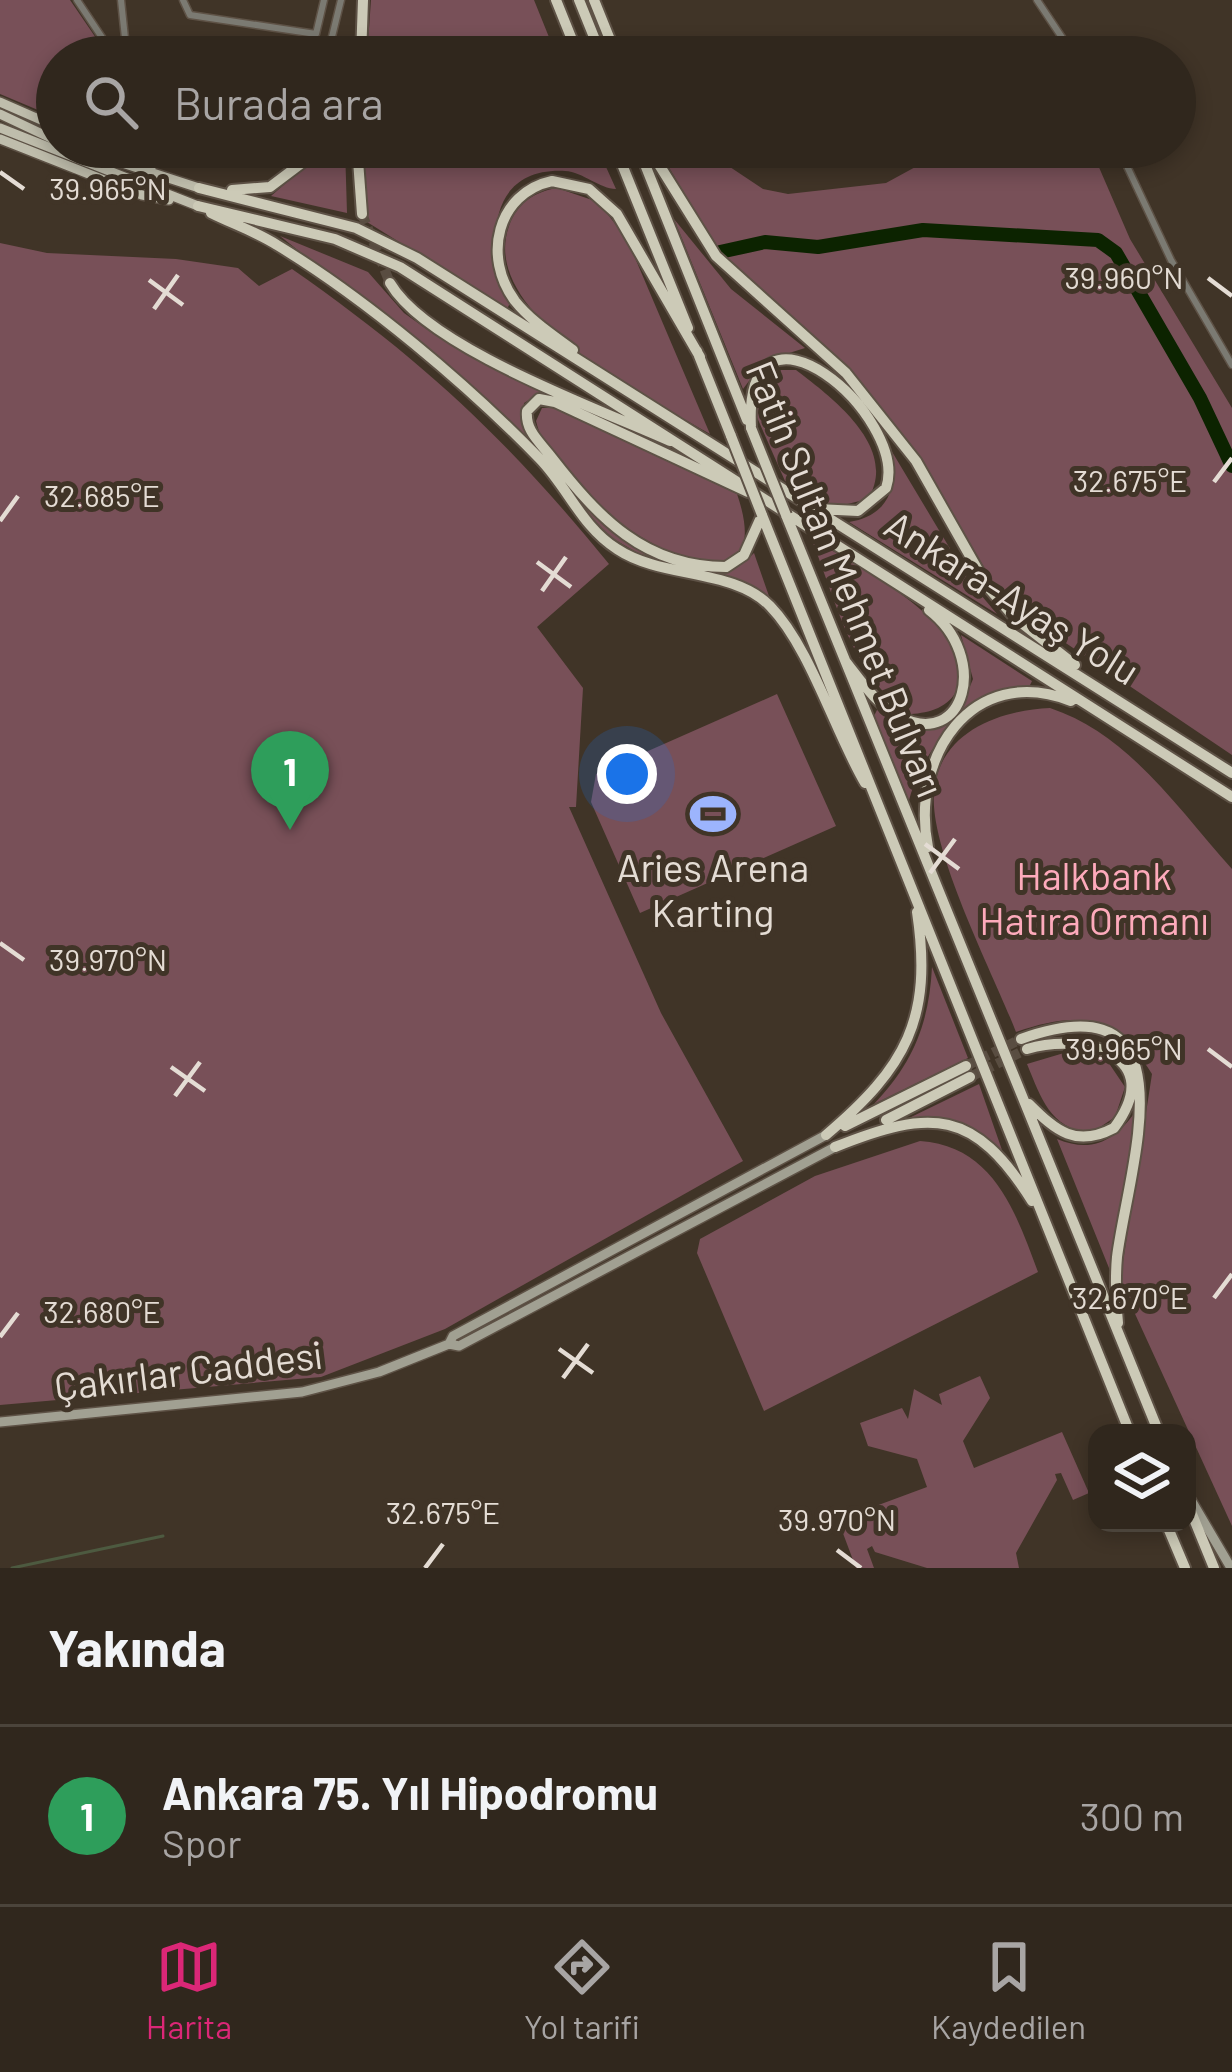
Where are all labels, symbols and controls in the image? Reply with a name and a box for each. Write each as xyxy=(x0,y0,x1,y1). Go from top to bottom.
search box xyxy=(36,36,1196,168)
icon: search xyxy=(78,69,144,135)
text: Burada ara xyxy=(174,75,384,129)
text: 39.965°N xyxy=(49,170,167,206)
text: 39.960°N xyxy=(1064,259,1184,295)
street label: Fatih Sultan Mehmet Bulvarı xyxy=(737,354,955,803)
text: 32.675°E xyxy=(1073,462,1187,498)
text: 32.685°E xyxy=(44,477,160,513)
street label: Ankara-Ayaş Yolu xyxy=(877,500,1149,694)
pin: 1 xyxy=(251,731,329,830)
your location xyxy=(597,744,657,804)
sports icon: Aries Arena Karting xyxy=(688,789,738,839)
place label: Aries Arena Karting xyxy=(617,843,809,935)
park label: Halkbank Hatıra Ormanı xyxy=(979,851,1209,943)
text: 39.970°N xyxy=(49,941,167,977)
text: 39.965°N xyxy=(1065,1030,1183,1066)
text: 32.670°E xyxy=(1072,1279,1188,1315)
text: 32.680°E xyxy=(43,1293,161,1329)
street label: Çakırlar Caddesi xyxy=(51,1330,324,1409)
map controls xyxy=(1088,1424,1196,1532)
button: layers xyxy=(1088,1424,1196,1532)
text: 32.675°E xyxy=(386,1494,500,1530)
text: 39.970°N xyxy=(778,1501,896,1537)
text: Yakında xyxy=(48,1616,226,1677)
text: Ankara 75. Yıl Hipodromu xyxy=(162,1765,658,1819)
text: 1 xyxy=(80,1792,94,1839)
text: 300 m xyxy=(1080,1792,1184,1839)
text: Spor xyxy=(162,1819,241,1866)
tab: Harita xyxy=(146,1934,232,2046)
tab: Yol tarifi xyxy=(524,1934,639,2046)
tab: Kaydedilen xyxy=(931,1934,1086,2046)

